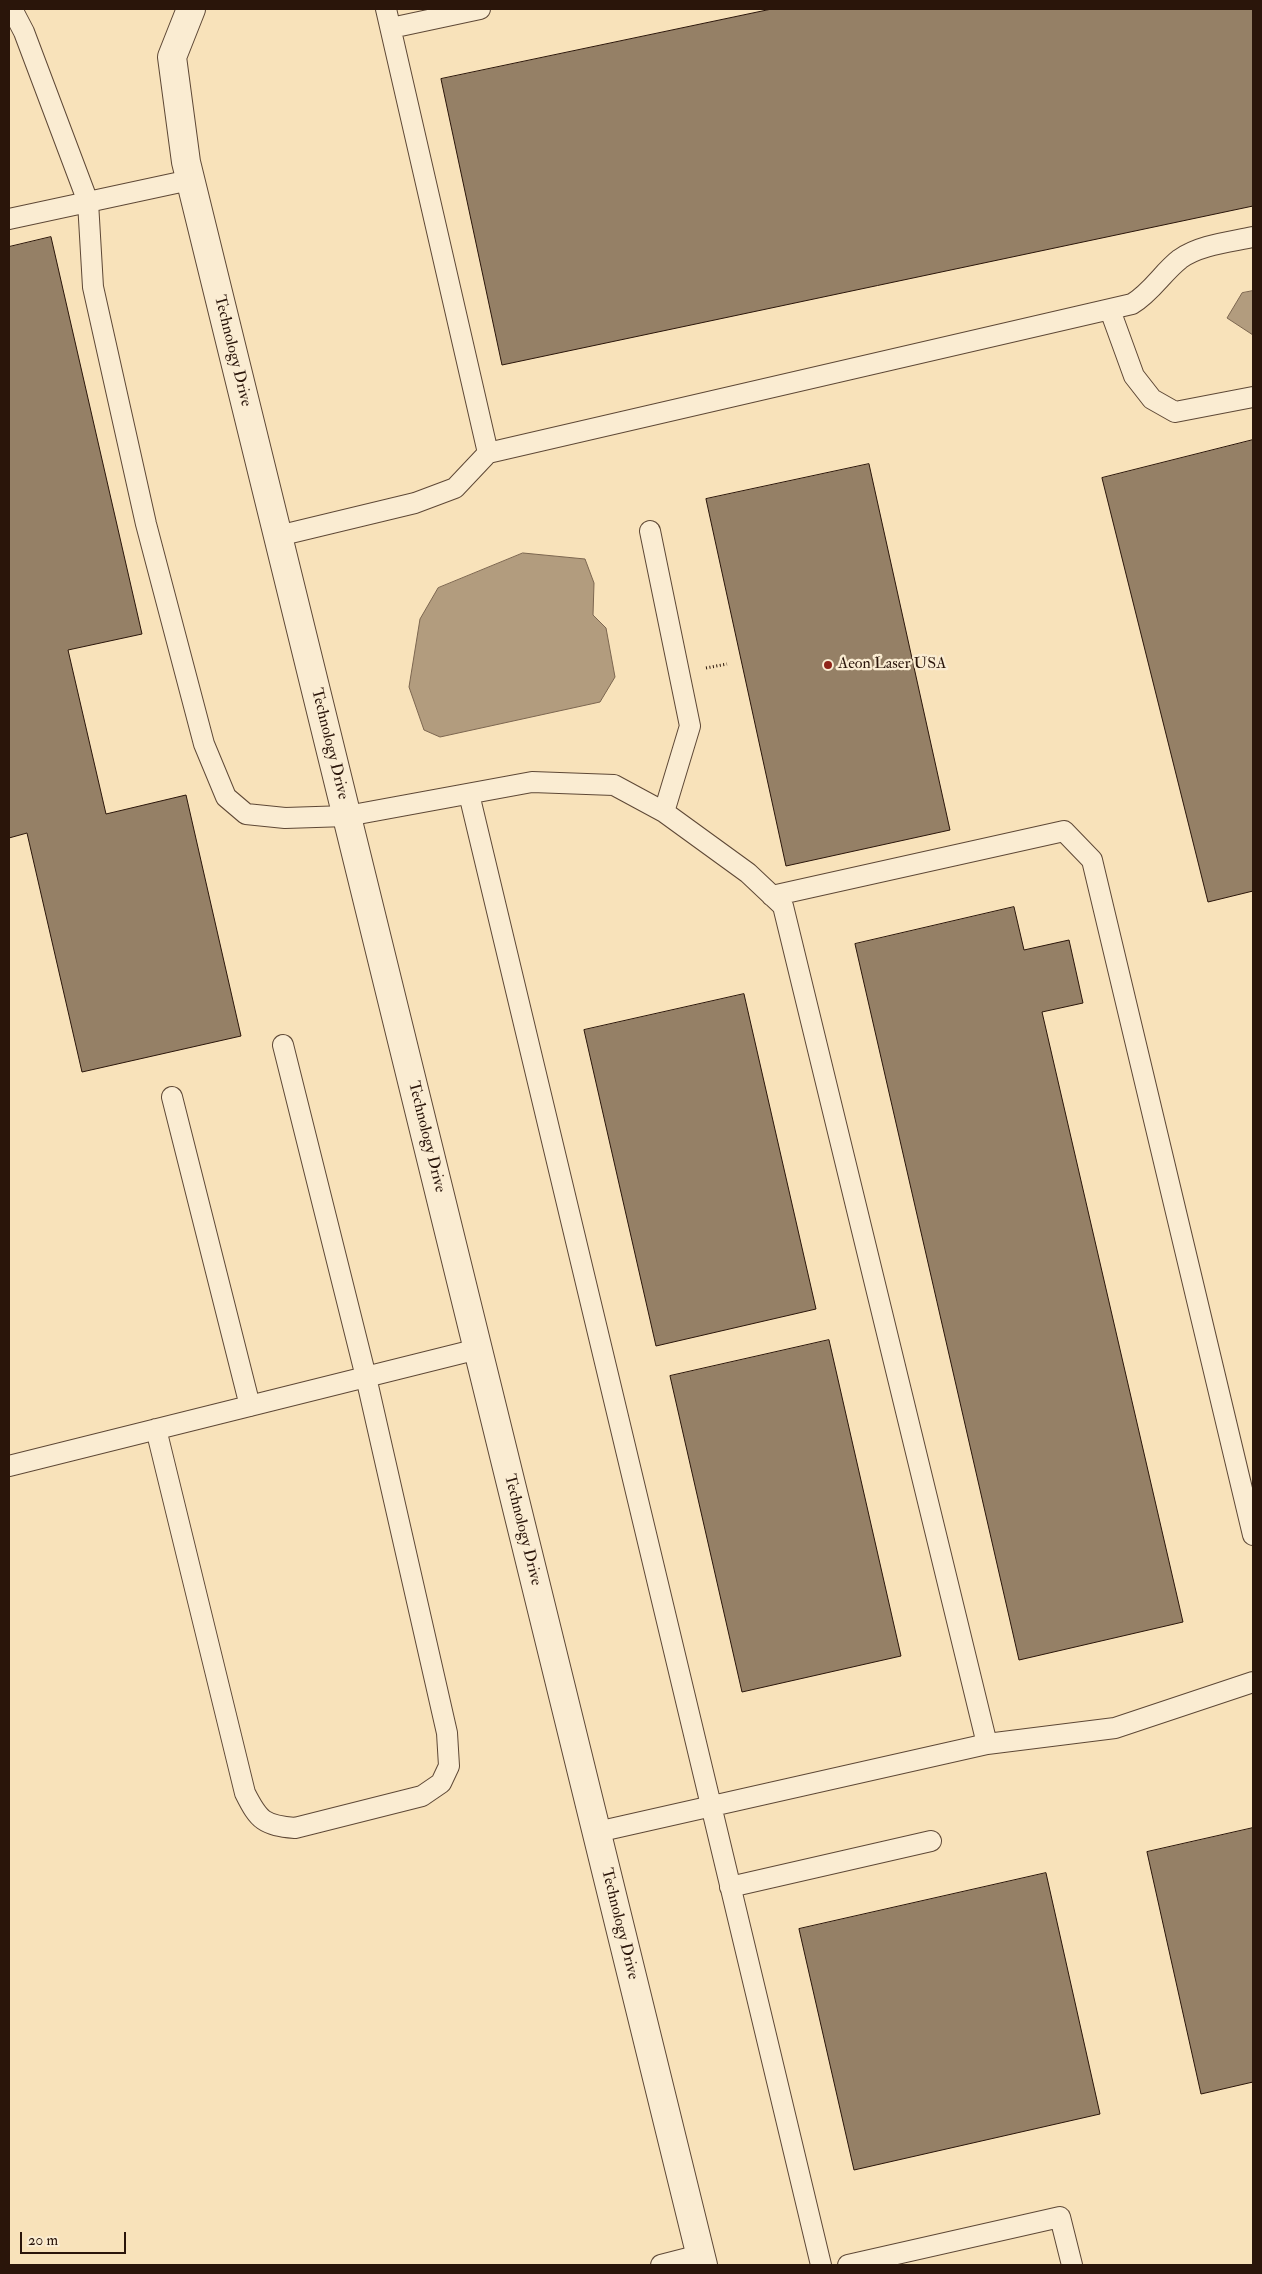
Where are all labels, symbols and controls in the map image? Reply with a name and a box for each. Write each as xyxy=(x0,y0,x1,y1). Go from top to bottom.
street label: Technology Drive xyxy=(209,293,255,409)
place label: Aeon Laser USA xyxy=(838,655,946,675)
marker: Aeon Laser USA xyxy=(822,659,834,671)
street label: Technology Drive xyxy=(306,686,352,802)
street label: Technology Drive xyxy=(403,1079,449,1195)
street label: Technology Drive xyxy=(499,1472,545,1588)
street label: Technology Drive xyxy=(596,1866,642,1982)
scale bar xyxy=(22,2222,129,2254)
text: 20 m xyxy=(28,2231,58,2250)

